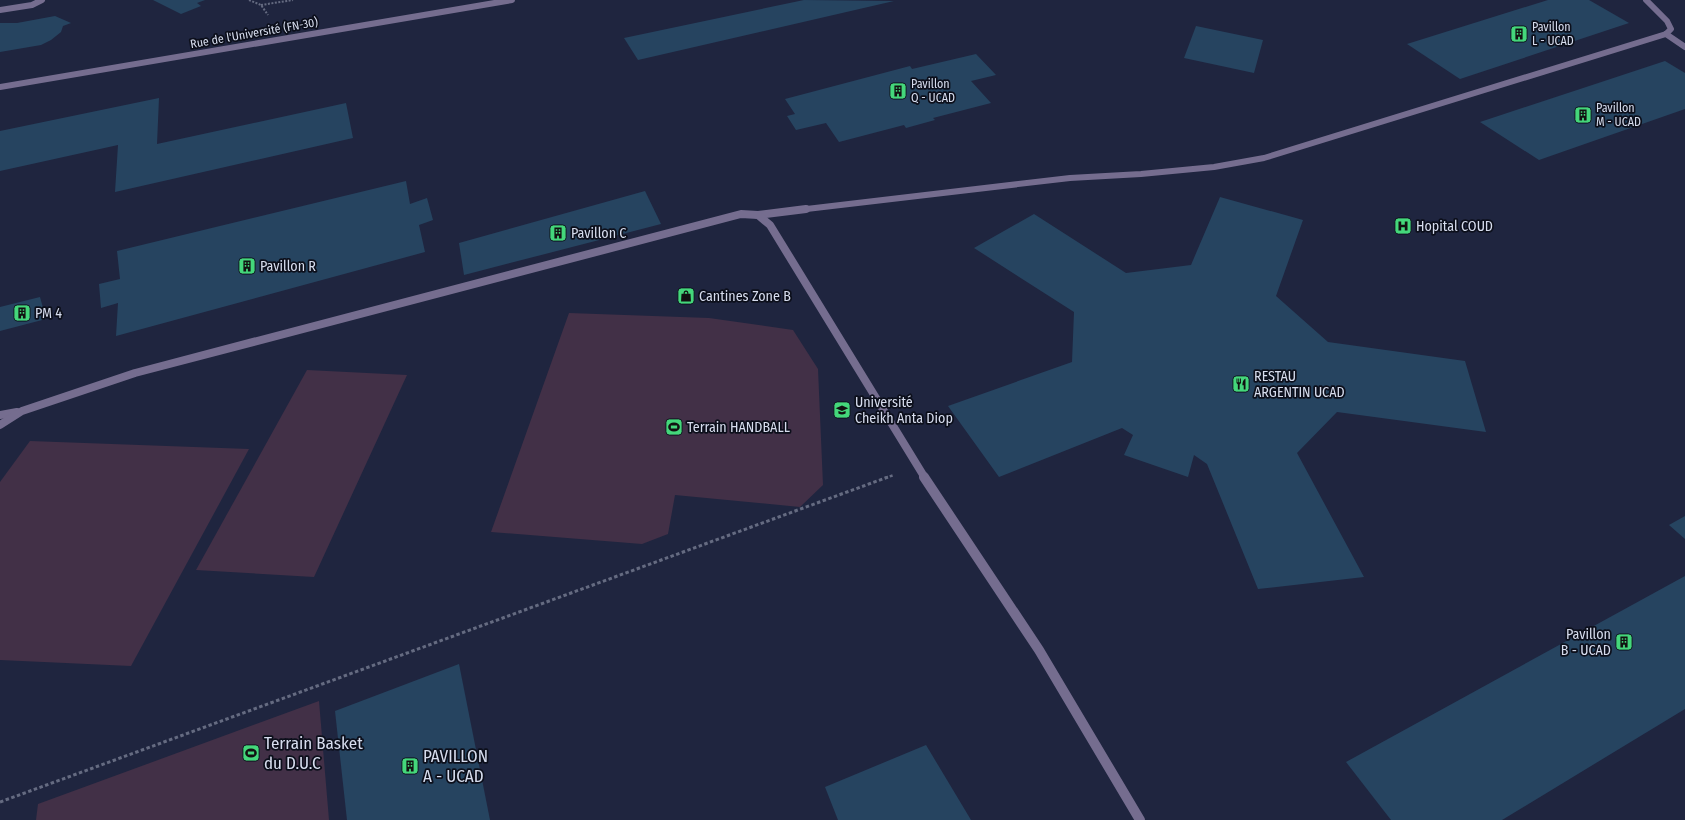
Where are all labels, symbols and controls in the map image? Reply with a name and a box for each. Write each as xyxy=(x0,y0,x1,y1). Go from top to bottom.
street label: Rue de l'Université (FN-30) xyxy=(189,15,319,51)
place label: Pavillon L - UCAD xyxy=(1532,20,1574,48)
building icon: Pavillon L - UCAD xyxy=(1509,24,1529,44)
place label: Pavillon Q - UCAD xyxy=(911,77,955,105)
building icon: Pavillon Q - UCAD xyxy=(888,81,908,101)
place label: Pavillon M - UCAD xyxy=(1596,101,1641,129)
building icon: Pavillon M - UCAD xyxy=(1573,105,1593,125)
hospital icon: Hopital COUD xyxy=(1393,216,1413,236)
place label: Hopital COUD xyxy=(1416,218,1493,235)
building icon: Pavillon C xyxy=(548,223,568,243)
place label: Pavillon C xyxy=(571,225,626,242)
building icon: Pavillon R xyxy=(237,256,257,276)
place label: Pavillon R xyxy=(260,258,316,275)
shop icon: Cantines Zone B xyxy=(676,286,696,306)
place label: Cantines Zone B xyxy=(699,288,791,305)
building icon: PM 4 xyxy=(12,303,32,323)
place label: PM 4 xyxy=(35,305,62,322)
place label: RESTAU ARGENTIN UCAD xyxy=(1254,368,1345,401)
restaurant icon: RESTAU ARGENTIN UCAD xyxy=(1231,374,1251,394)
place label: Université Cheikh Anta Diop xyxy=(855,394,953,427)
school or university icon: Université Cheikh Anta Diop xyxy=(832,400,852,420)
sports icon: Terrain HANDBALL xyxy=(664,417,684,437)
place label: Terrain HANDBALL xyxy=(687,419,790,436)
place label: Pavillon B - UCAD xyxy=(1561,626,1611,659)
building icon: Pavillon B - UCAD xyxy=(1614,632,1634,652)
place label: Terrain Basket du D.U.C xyxy=(264,733,363,774)
sports icon: Terrain Basket du D.U.C xyxy=(241,743,261,763)
place label: PAVILLON A - UCAD xyxy=(423,746,488,787)
building icon: PAVILLON A - UCAD xyxy=(400,756,420,776)

